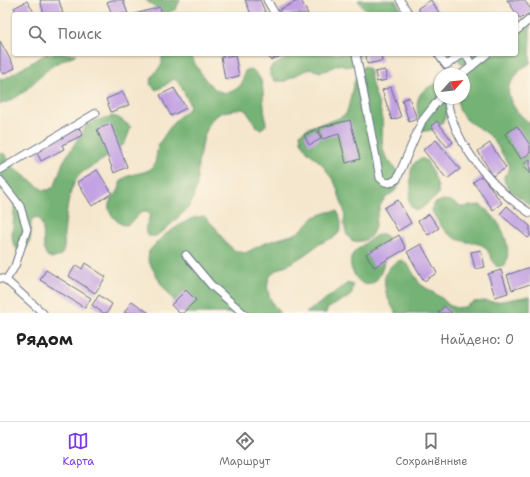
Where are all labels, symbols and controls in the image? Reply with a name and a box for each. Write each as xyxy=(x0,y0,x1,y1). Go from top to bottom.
search box xyxy=(12,12,518,56)
icon: search xyxy=(26,23,48,45)
text: Поиск xyxy=(58,24,102,44)
north arrow xyxy=(434,68,470,104)
text: Рядом xyxy=(16,328,73,350)
text: Найдено: 0 xyxy=(440,331,514,348)
tab: Карта xyxy=(63,430,94,469)
tab: Маршрут xyxy=(219,430,270,469)
tab: Сохранённые xyxy=(396,430,467,469)

